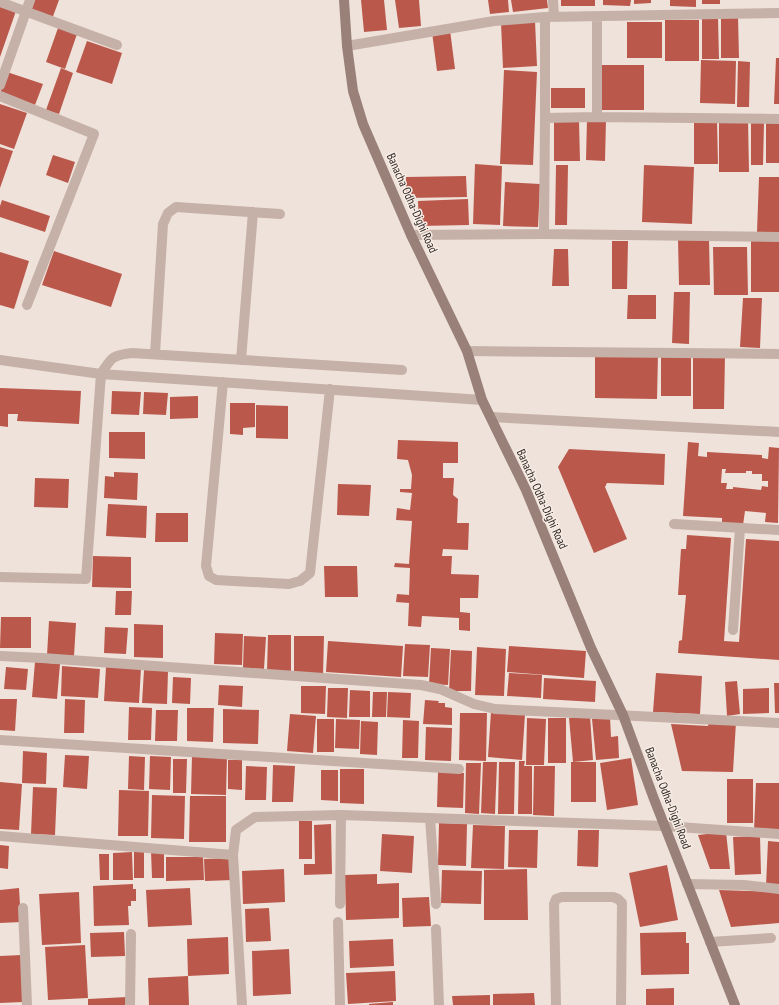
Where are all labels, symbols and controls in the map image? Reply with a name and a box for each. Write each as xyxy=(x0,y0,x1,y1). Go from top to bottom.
street label: Banacha Odha-Dighi Road xyxy=(384,151,441,255)
street label: Banacha Odha-Dighi Road xyxy=(514,447,571,551)
street label: Banacha Odha-Dighi Road xyxy=(642,745,695,851)

